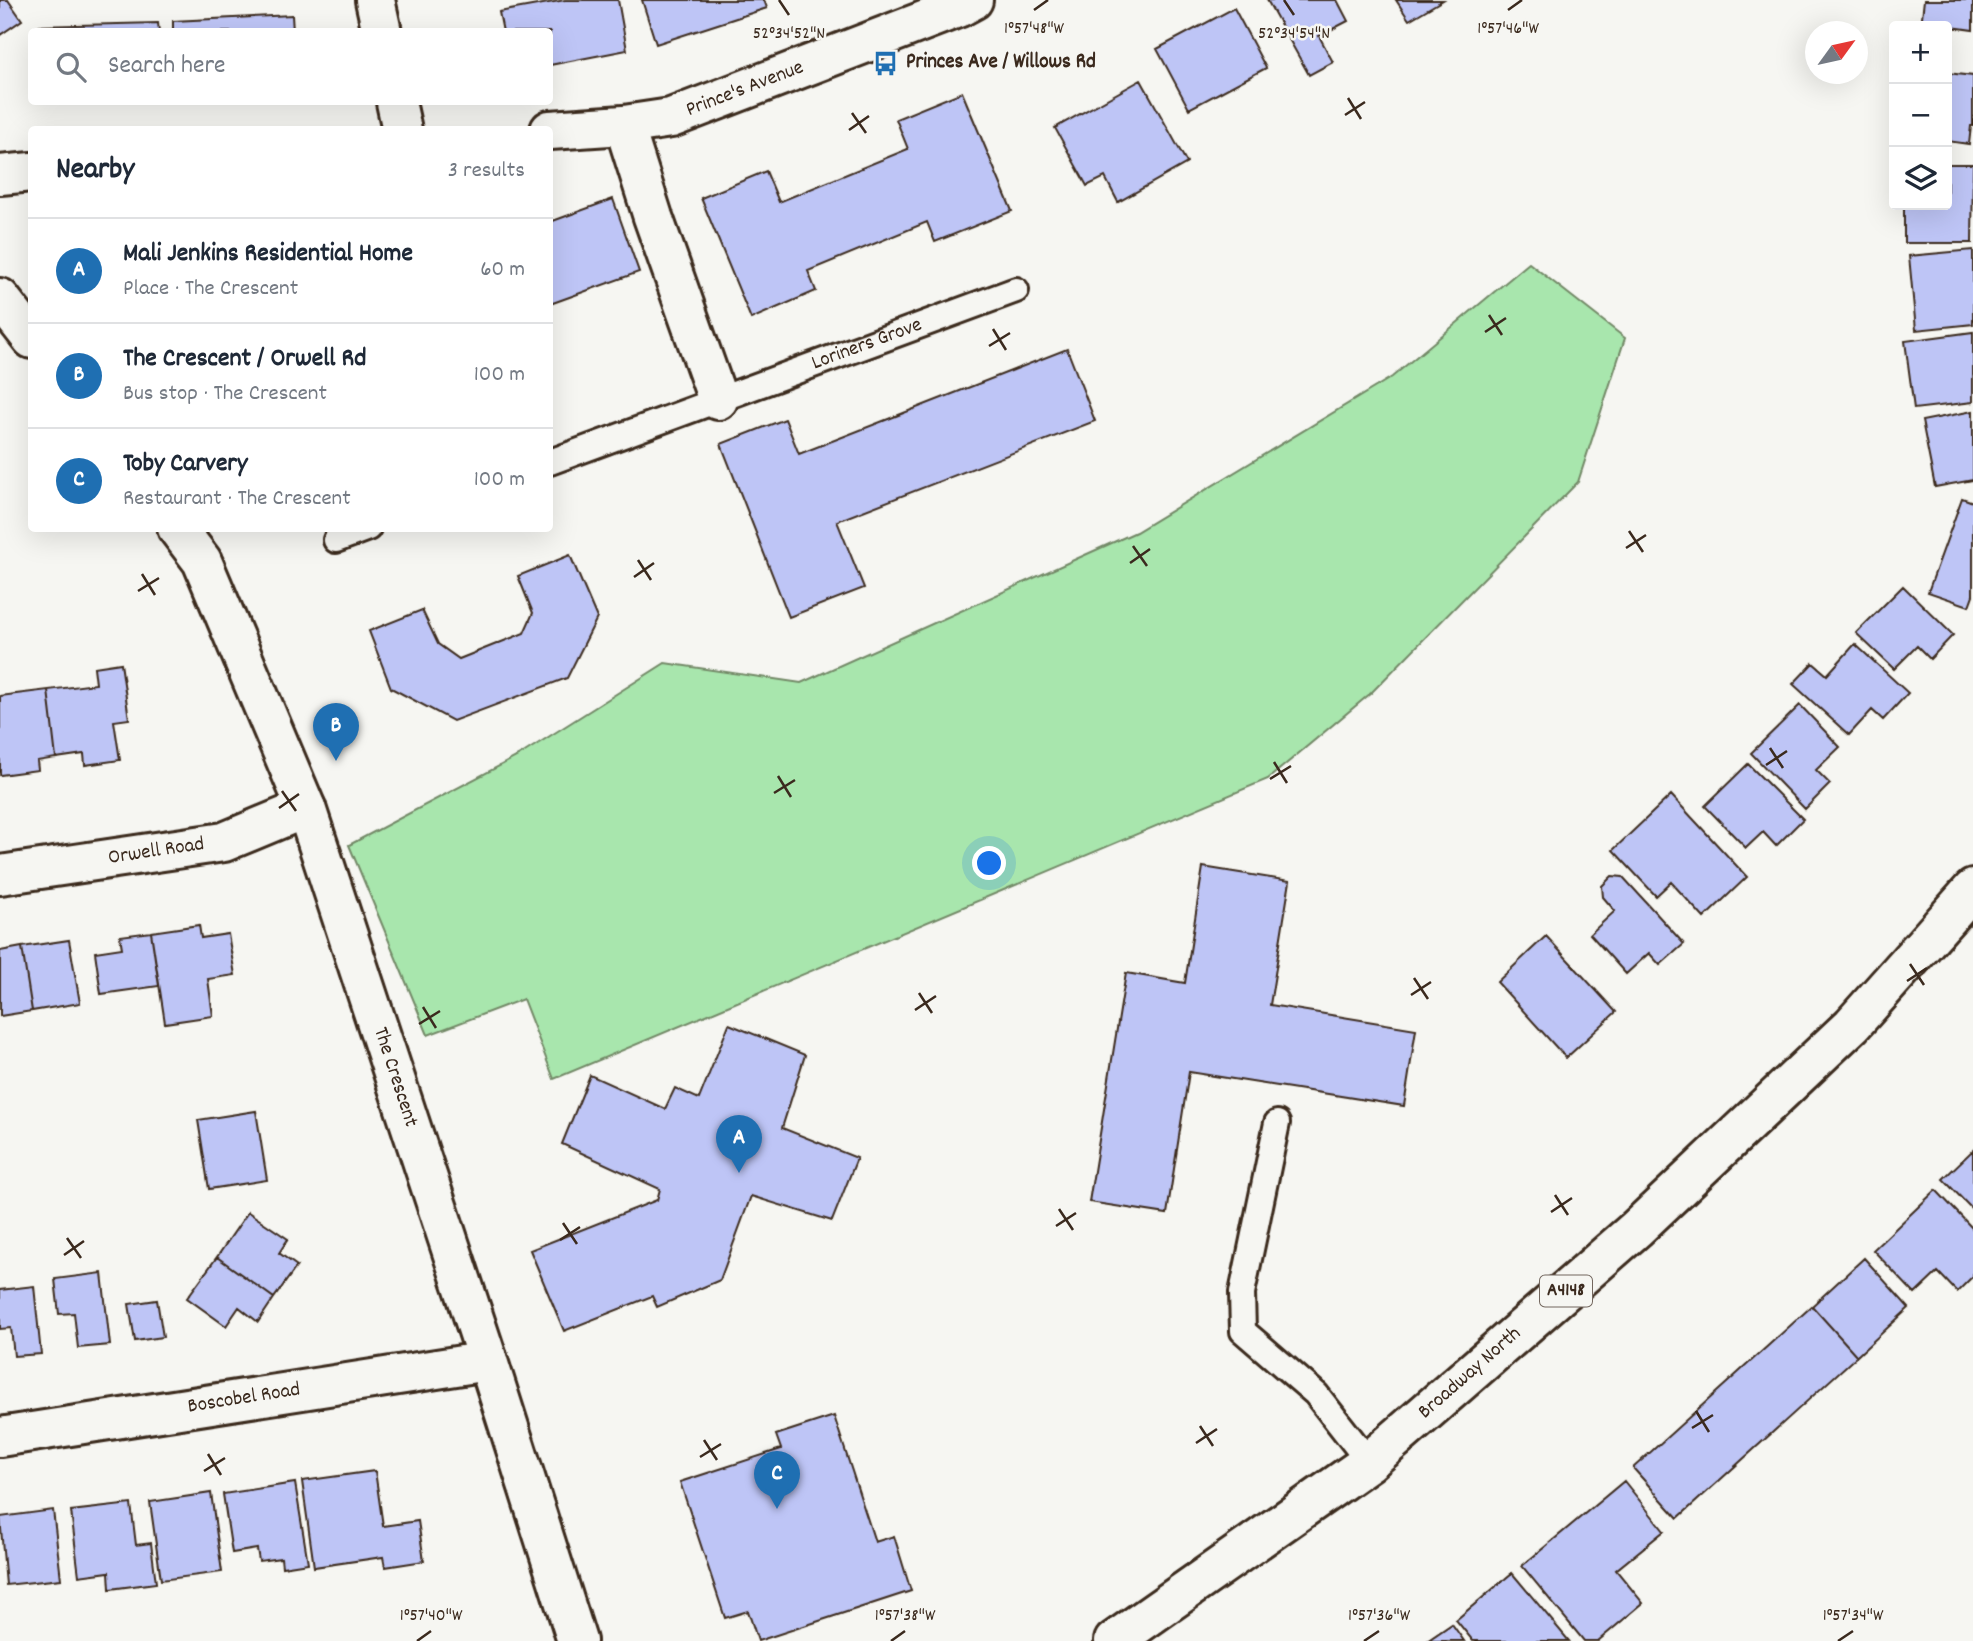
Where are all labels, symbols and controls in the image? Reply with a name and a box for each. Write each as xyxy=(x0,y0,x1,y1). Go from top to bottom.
text: 1°57'48"W xyxy=(1004,17,1065,42)
text: 1°57'46"W xyxy=(1477,17,1539,42)
north arrow xyxy=(1805,21,1868,84)
map controls xyxy=(1889,21,1952,210)
button: + xyxy=(1889,21,1952,84)
text: 52°34'52"N xyxy=(753,22,825,47)
text: 52°34'54"N xyxy=(1258,22,1330,47)
search box xyxy=(28,28,553,105)
icon: search xyxy=(52,48,90,86)
text: Search here xyxy=(108,48,226,85)
place label: Princes Ave / Willows Rd xyxy=(906,48,1096,78)
bus stop icon: Princes Ave / Willows Rd xyxy=(872,49,900,77)
street label: Prince's Avenue xyxy=(682,53,808,126)
button: − xyxy=(1889,84,1952,147)
button: layers xyxy=(1889,147,1952,210)
text: Nearby xyxy=(56,150,134,193)
text: 3 results xyxy=(448,155,525,188)
text: Mali Jenkins Residential Home xyxy=(123,236,413,273)
text: A xyxy=(73,254,85,287)
text: 60 m xyxy=(480,254,525,287)
text: Place · The Crescent xyxy=(123,273,298,306)
street label: Loriners Grove xyxy=(808,311,927,379)
text: The Crescent / Orwell Rd xyxy=(123,341,366,378)
text: B xyxy=(74,359,84,392)
text: 100 m xyxy=(474,359,525,392)
text: Bus stop · The Crescent xyxy=(123,378,327,411)
text: Toby Carvery xyxy=(123,446,248,483)
text: C xyxy=(73,464,85,497)
text: 100 m xyxy=(474,464,525,497)
text: Restaurant · The Crescent xyxy=(123,483,351,516)
pin: B xyxy=(313,703,359,761)
street label: Orwell Road xyxy=(106,830,206,874)
your location xyxy=(972,846,1006,880)
street label: The Crescent xyxy=(364,1024,425,1131)
pin: A xyxy=(716,1115,762,1173)
road number: A4148 xyxy=(1540,1275,1592,1306)
street label: Broadway North xyxy=(1412,1320,1529,1427)
street label: Boscobel Road xyxy=(186,1375,302,1423)
pin: C xyxy=(754,1451,800,1509)
text: 1°57'40"W xyxy=(400,1604,463,1629)
text: 1°57'38"W xyxy=(875,1604,936,1629)
text: 1°57'36"W xyxy=(1348,1604,1411,1629)
text: 1°57'34"W xyxy=(1823,1604,1884,1629)

